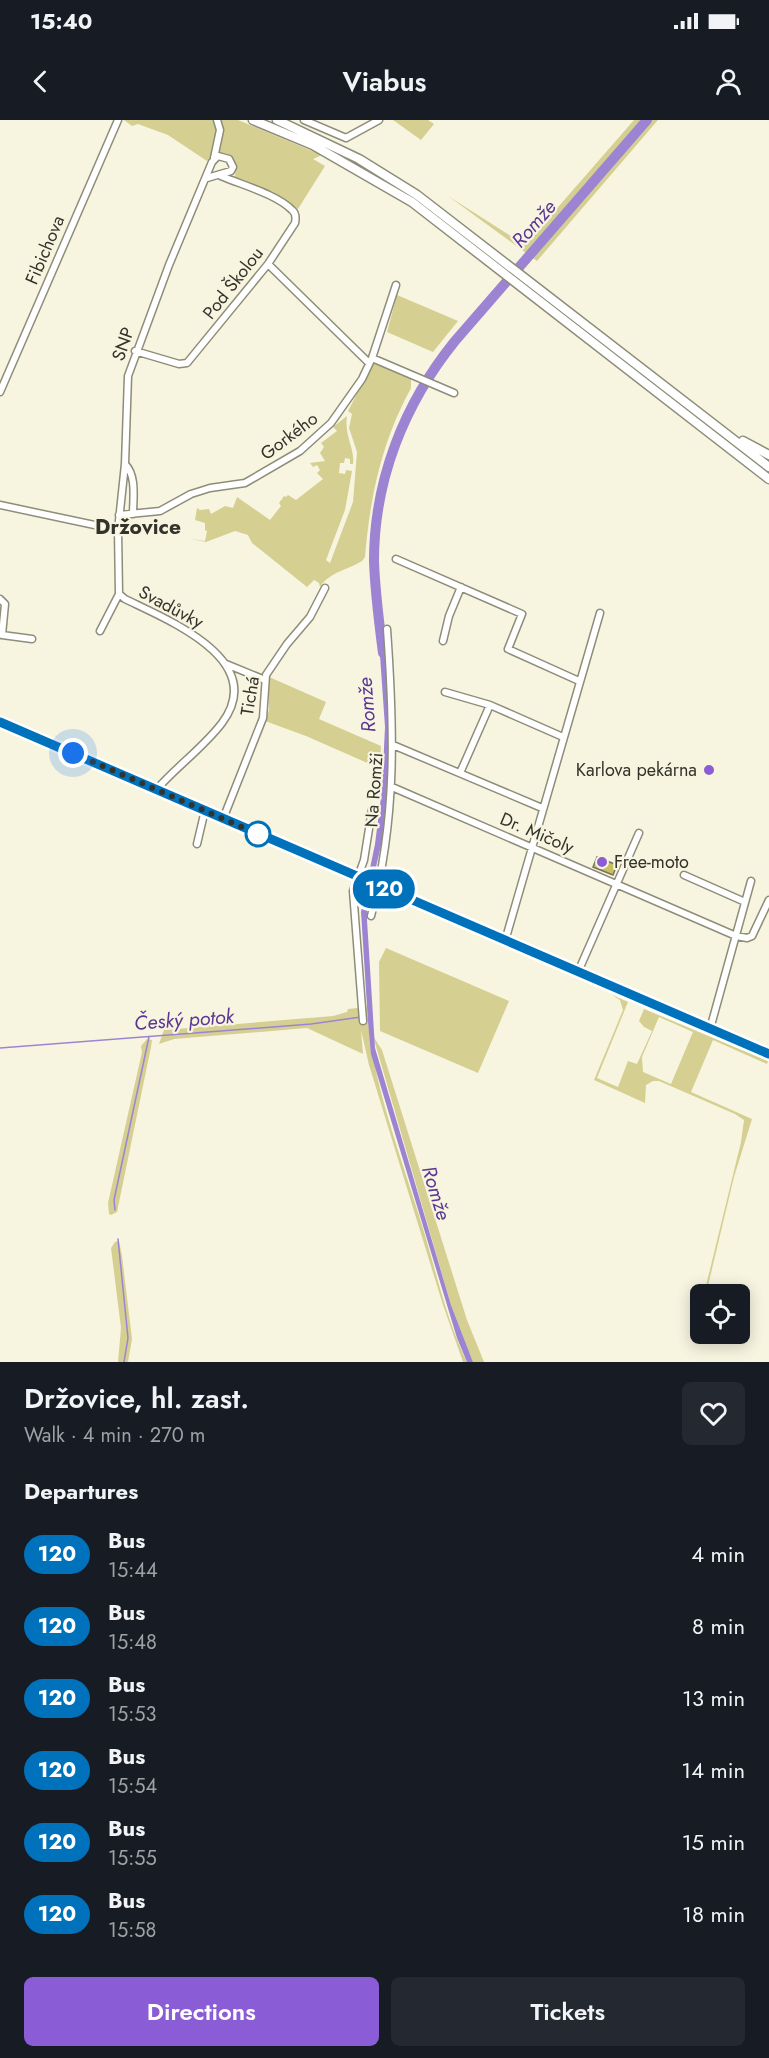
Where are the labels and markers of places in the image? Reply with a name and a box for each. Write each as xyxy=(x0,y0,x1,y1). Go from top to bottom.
place label: Karlova pekárna xyxy=(576,757,697,783)
marker: Karlova pekárna xyxy=(702,763,716,777)
unlabelled marker xyxy=(245,821,271,847)
place label: Free-moto xyxy=(614,849,689,875)
marker: Free-moto xyxy=(595,855,609,869)

